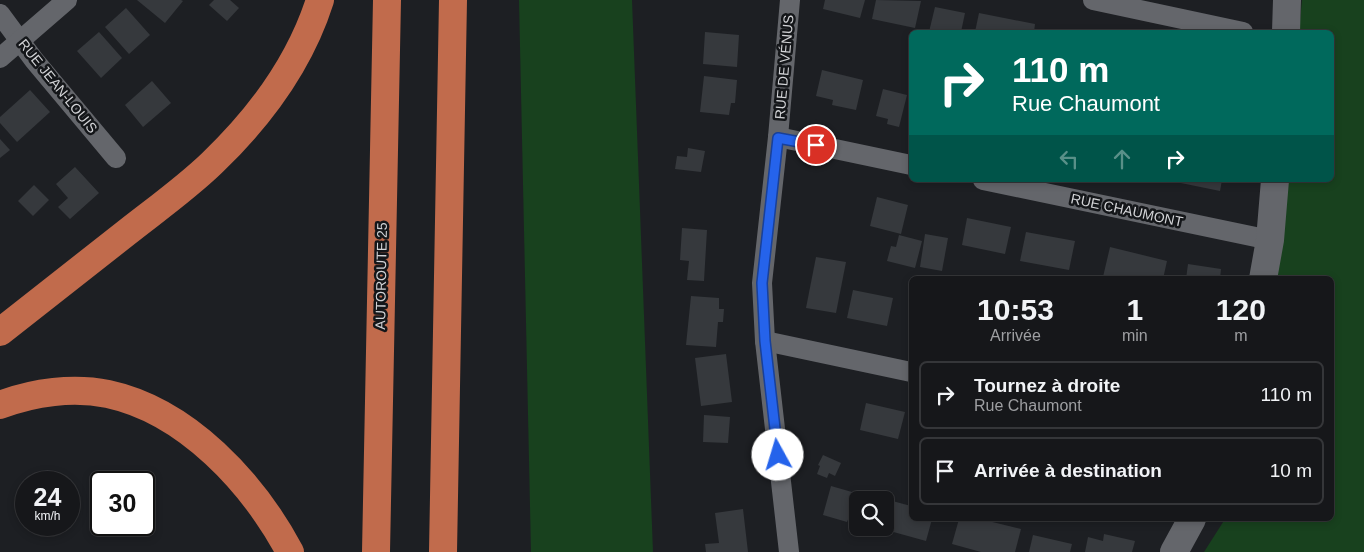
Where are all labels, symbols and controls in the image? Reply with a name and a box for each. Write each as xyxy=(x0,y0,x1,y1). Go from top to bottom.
street label: RUE DE VÉNUS xyxy=(771,14,797,120)
street label: RUE JEAN-LOUIS xyxy=(15,36,101,136)
icon: right xyxy=(929,50,994,115)
text: 110 m xyxy=(1012,50,1109,89)
text: Rue Chaumont xyxy=(1012,91,1160,116)
pin xyxy=(795,124,837,166)
icon: arrive xyxy=(802,131,830,159)
icon: left xyxy=(1055,145,1083,173)
icon: ahead xyxy=(1108,145,1136,173)
icon: right xyxy=(1161,145,1189,173)
street label: RUE CHAUMONT xyxy=(1069,190,1185,230)
street label: AUTOROUTE 25 xyxy=(372,222,390,330)
text: 10:53 xyxy=(977,293,1054,326)
text: 1 xyxy=(1126,293,1143,326)
text: 120 xyxy=(1216,293,1266,326)
text: Arrivée xyxy=(990,327,1041,344)
text: min xyxy=(1122,327,1148,344)
text: m xyxy=(1234,327,1247,344)
text: Tournez à droite xyxy=(974,375,1120,396)
icon: right xyxy=(931,381,959,409)
text: 110 m xyxy=(1261,384,1312,405)
text: Rue Chaumont xyxy=(974,397,1082,414)
position arrow xyxy=(751,428,803,480)
icon: arrive xyxy=(931,457,959,485)
text: Arrivée à destination xyxy=(974,460,1162,481)
text: 10 m xyxy=(1270,460,1312,481)
speed limit sign: 30 xyxy=(90,471,155,536)
text: 24 xyxy=(34,483,61,511)
map controls xyxy=(849,491,894,536)
button: search xyxy=(849,491,894,536)
text: km/h xyxy=(34,509,61,523)

